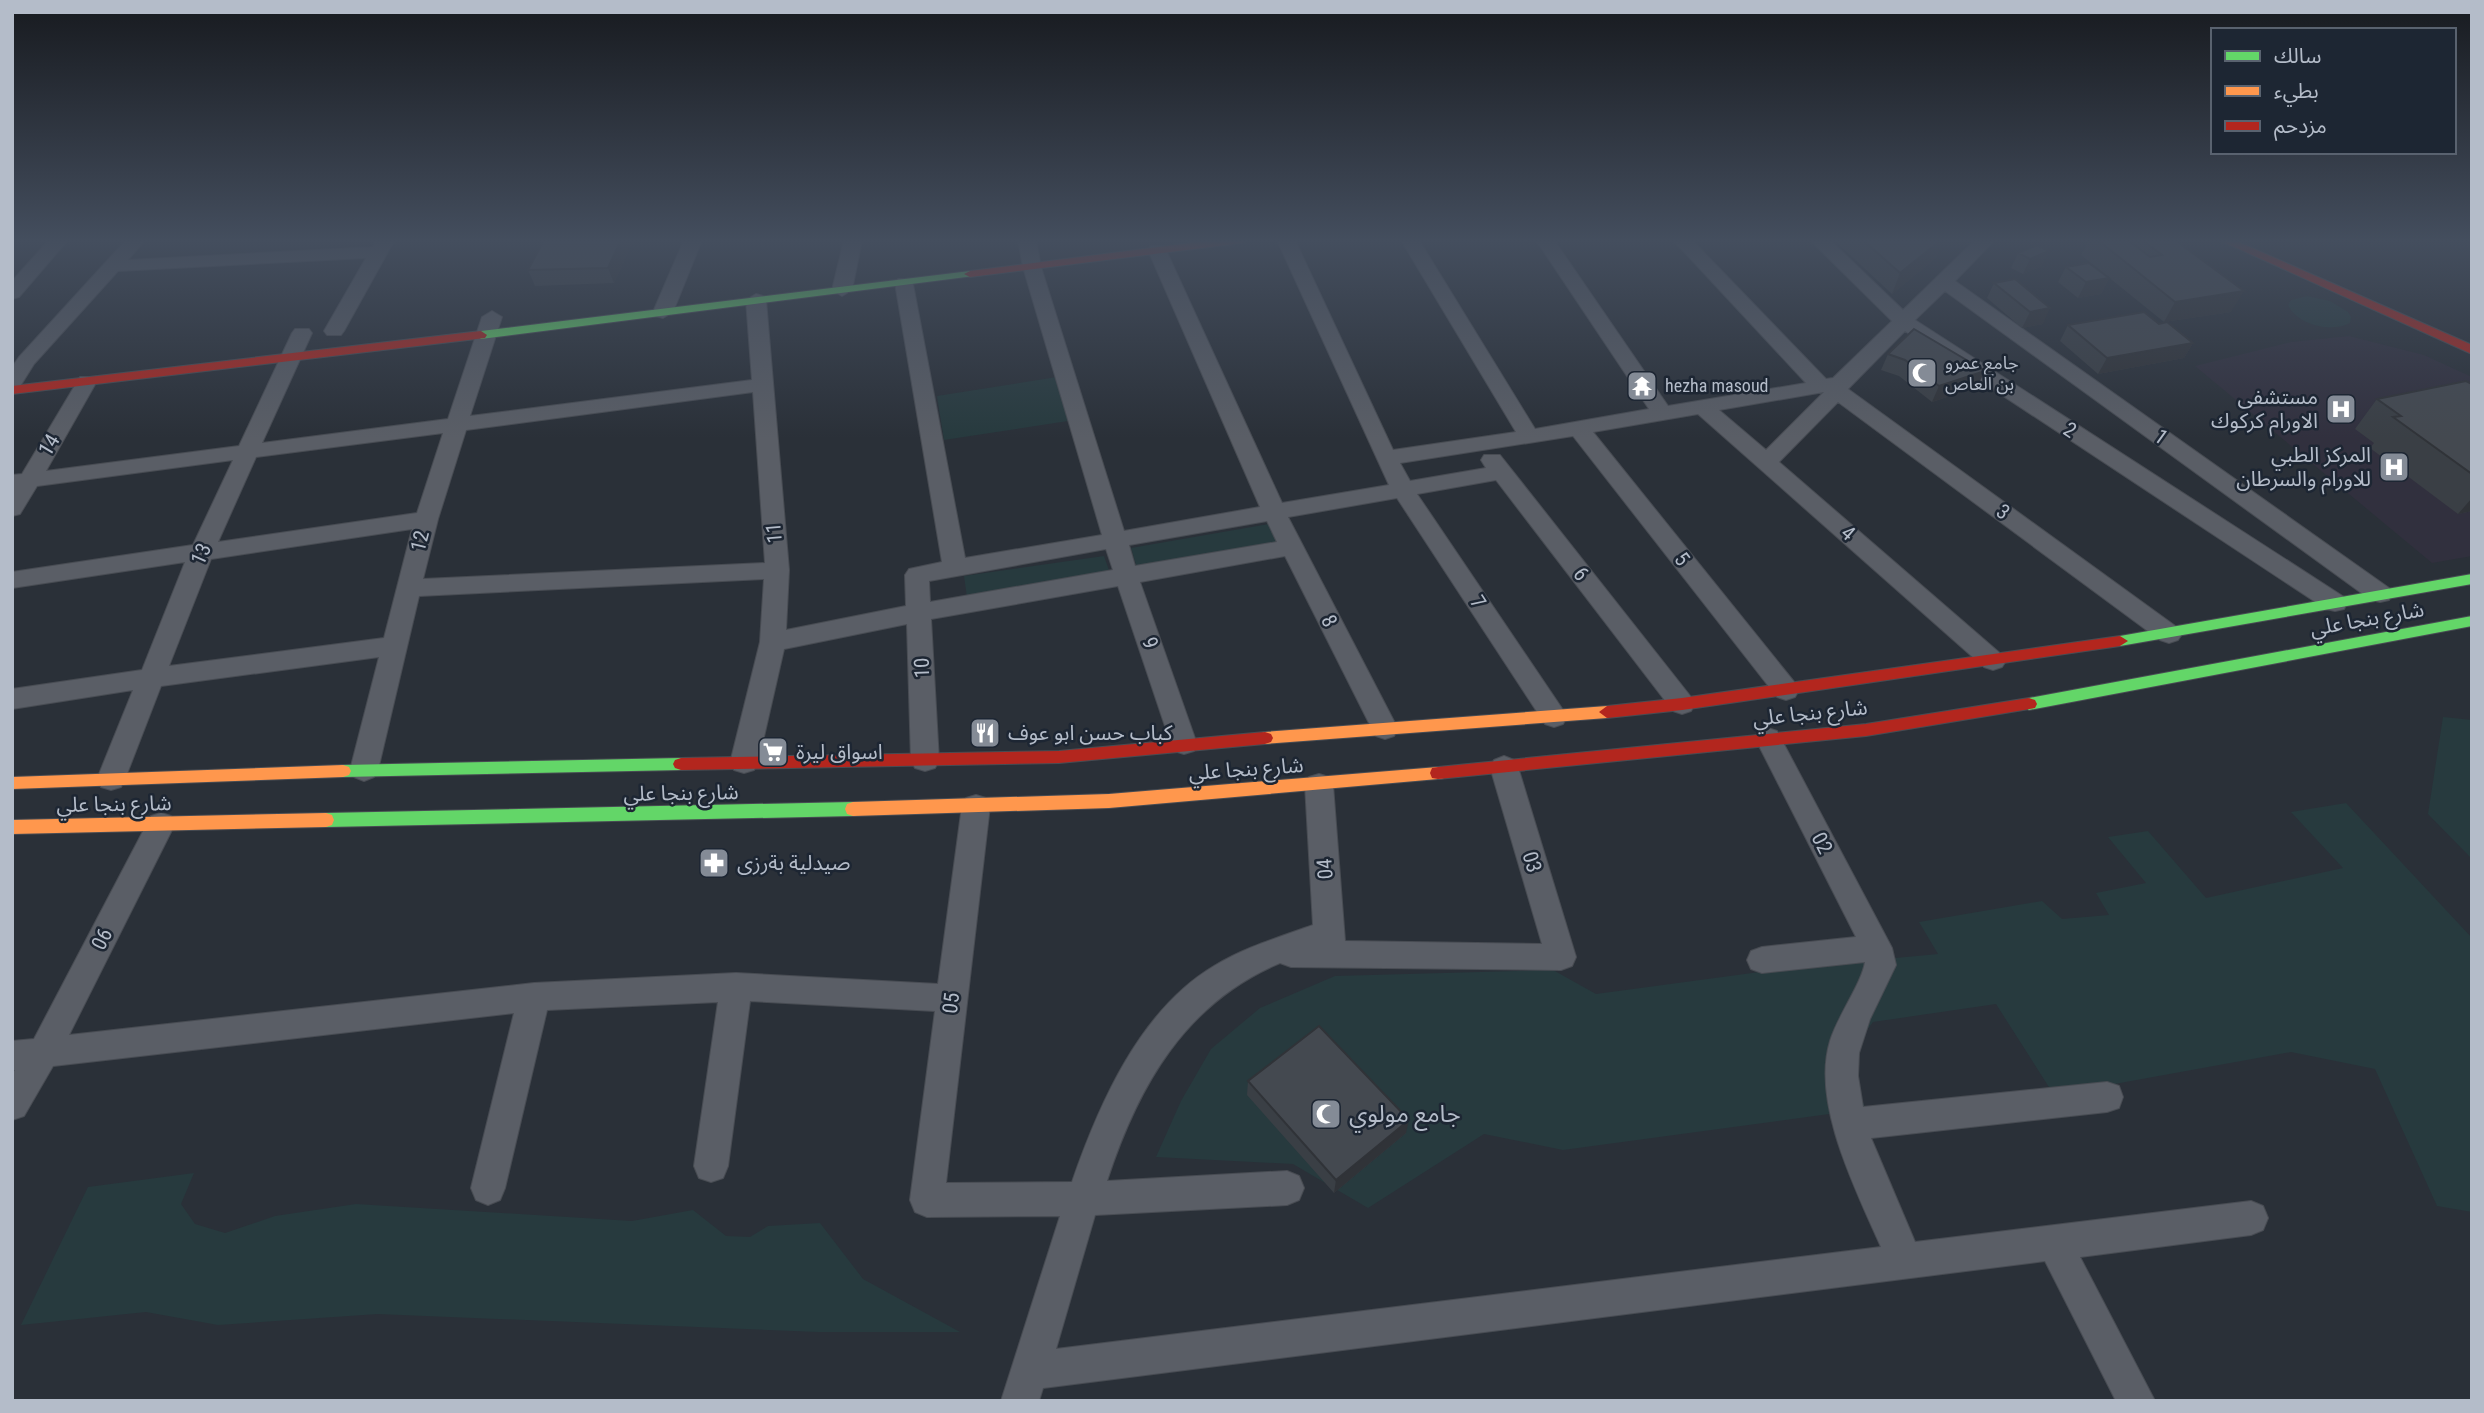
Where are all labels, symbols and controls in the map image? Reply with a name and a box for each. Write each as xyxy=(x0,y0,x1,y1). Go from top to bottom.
legend xyxy=(2211,28,2456,154)
text: سالك xyxy=(2274,44,2321,68)
text: بطيء xyxy=(2274,79,2319,107)
text: مزدحم xyxy=(2274,114,2327,141)
place label: جامع عمرو بن العاص xyxy=(1945,352,2019,395)
mosque icon: جامع عمرو بن العاص xyxy=(1905,356,1939,390)
temple icon: hezha masoud xyxy=(1625,369,1659,403)
place label: hezha masoud xyxy=(1665,375,1769,396)
place label: مستشفى الاورام كركوك xyxy=(2211,385,2318,437)
hospital icon: مستشفى الاورام كركوك xyxy=(2324,392,2358,426)
street label: 2 xyxy=(2059,417,2081,443)
street label: 1 xyxy=(2150,424,2172,450)
street label: 14 xyxy=(33,430,65,460)
place label: المركز الطبي للاورام والسرطان xyxy=(2236,443,2371,495)
hospital icon: المركز الطبي للاورام والسرطان xyxy=(2377,450,2411,484)
street label: 3 xyxy=(1992,499,2014,525)
street label: 4 xyxy=(1836,521,1860,545)
street label: 11 xyxy=(761,522,787,544)
street label: 12 xyxy=(406,528,434,554)
street label: 13 xyxy=(186,540,216,568)
street label: 5 xyxy=(1669,548,1695,570)
street label: 6 xyxy=(1568,563,1594,585)
street label: 7 xyxy=(1465,591,1491,613)
street label: شارع بنجا علي xyxy=(2308,597,2426,645)
street label: 8 xyxy=(1316,611,1342,631)
street label: 9 xyxy=(1137,634,1163,652)
street label: 10 xyxy=(910,657,934,679)
street label: شارع بنجا علي xyxy=(1751,695,1869,735)
restaurant icon: كباب حسن ابو عوف xyxy=(968,716,1002,750)
place label: كباب حسن ابو عوف xyxy=(1008,721,1173,745)
supermarket icon: اسواق ليرة xyxy=(756,735,790,769)
place label: اسواق ليرة xyxy=(796,740,883,764)
street label: شارع بنجا علي xyxy=(1188,753,1305,789)
street label: شارع بنجا علي xyxy=(623,780,739,810)
street label: شارع بنجا علي xyxy=(56,791,172,821)
street label: 02 xyxy=(1807,828,1837,858)
pharmacy icon: صيدلية بةرزى xyxy=(697,846,731,880)
street label: 03 xyxy=(1517,849,1547,875)
place label: صيدلية بةرزى xyxy=(737,851,851,875)
street label: 04 xyxy=(1312,858,1338,880)
street label: 06 xyxy=(87,924,117,954)
street label: 05 xyxy=(938,991,964,1015)
mosque icon: جامع مولوي xyxy=(1309,1097,1343,1131)
place label: جامع مولوي xyxy=(1349,1100,1461,1133)

